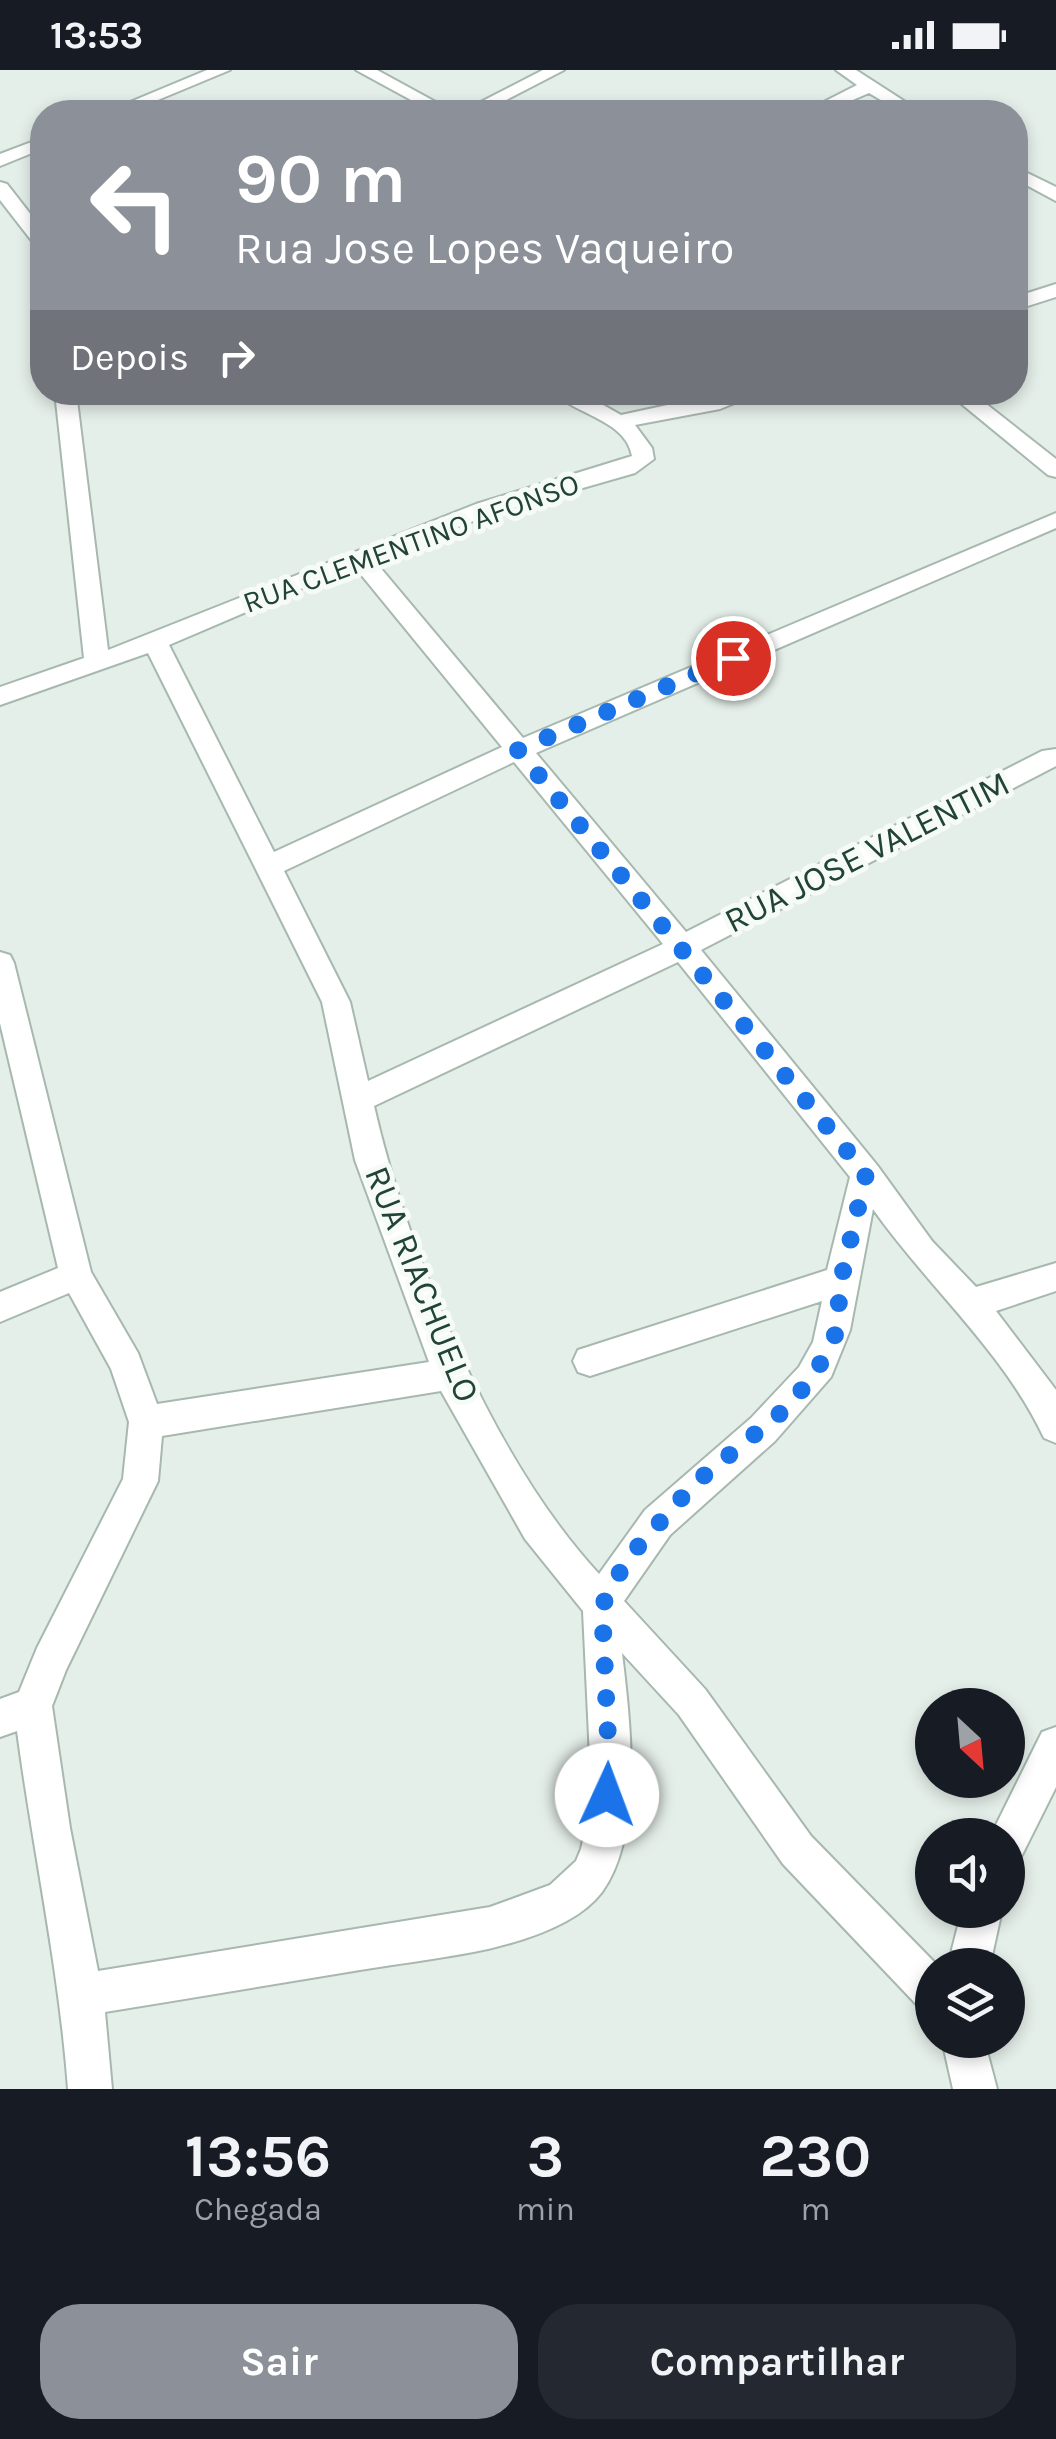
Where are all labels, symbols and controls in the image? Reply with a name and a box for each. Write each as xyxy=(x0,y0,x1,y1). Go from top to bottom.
text: 13:53 xyxy=(50,13,143,58)
text: 90 m xyxy=(235,138,406,220)
icon: left xyxy=(70,140,200,270)
text: Rua Jose Lopes Vaqueiro xyxy=(235,222,734,274)
icon: right xyxy=(209,330,264,385)
text: Depois xyxy=(70,335,189,380)
street label: RUA CLEMENTINO AFONSO xyxy=(238,465,584,621)
pin xyxy=(691,616,776,701)
icon: arrive xyxy=(706,631,761,686)
street label: RUA JOSE VALENTIM xyxy=(718,762,1016,942)
street label: RUA RIACHUELO xyxy=(356,1160,488,1408)
north arrow xyxy=(915,1688,1025,1798)
map controls xyxy=(915,1688,1025,2058)
position arrow xyxy=(555,1743,659,1847)
button: sound xyxy=(915,1818,1025,1928)
button: layers xyxy=(915,1948,1025,2058)
text: 13:56 xyxy=(185,2121,331,2191)
text: 3 xyxy=(527,2121,564,2191)
text: 230 xyxy=(760,2121,871,2191)
text: Chegada xyxy=(194,2191,322,2228)
text: min xyxy=(516,2191,575,2228)
text: m xyxy=(800,2191,830,2228)
button: Sair xyxy=(40,2304,518,2419)
button: Compartilhar xyxy=(538,2304,1016,2419)

